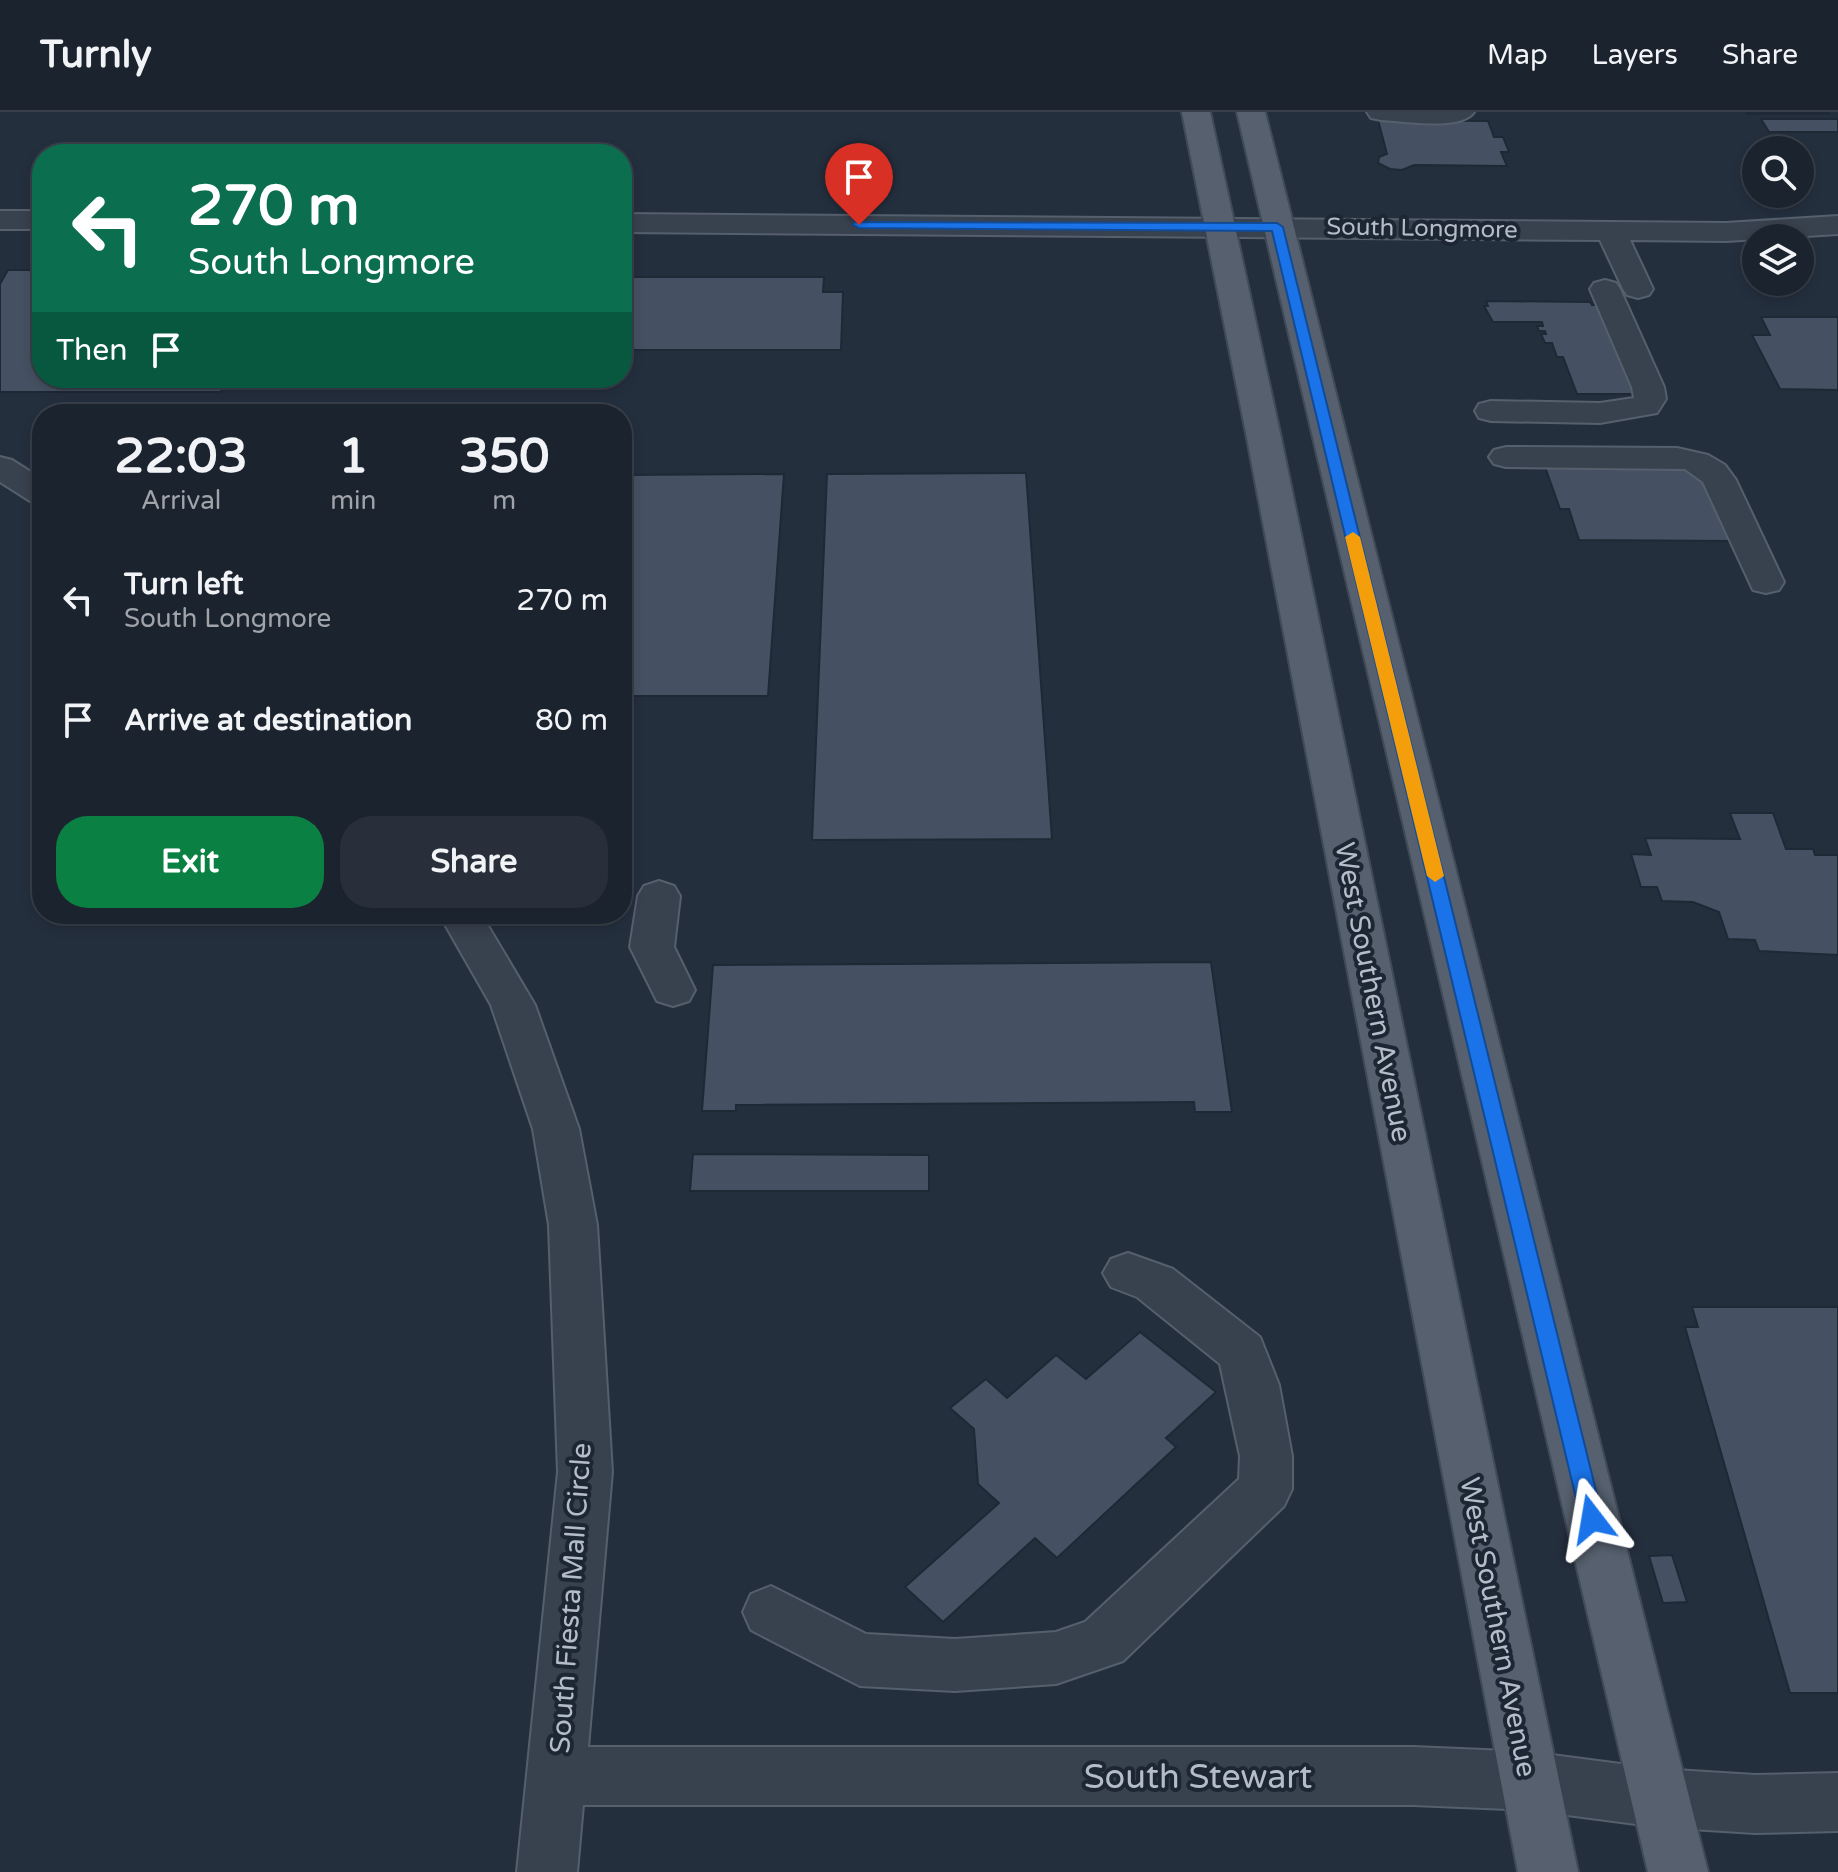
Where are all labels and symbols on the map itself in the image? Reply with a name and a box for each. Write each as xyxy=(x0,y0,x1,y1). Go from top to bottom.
pin xyxy=(825,143,893,225)
street label: South Longmore xyxy=(1326,212,1518,245)
street label: West Southern Avenue xyxy=(1327,840,1419,1145)
street label: South Fiesta Mall Circle xyxy=(543,1442,599,1755)
street label: West Southern Avenue xyxy=(1452,1475,1544,1780)
position arrow xyxy=(1550,1477,1634,1561)
street label: South Stewart xyxy=(1084,1757,1312,1798)

